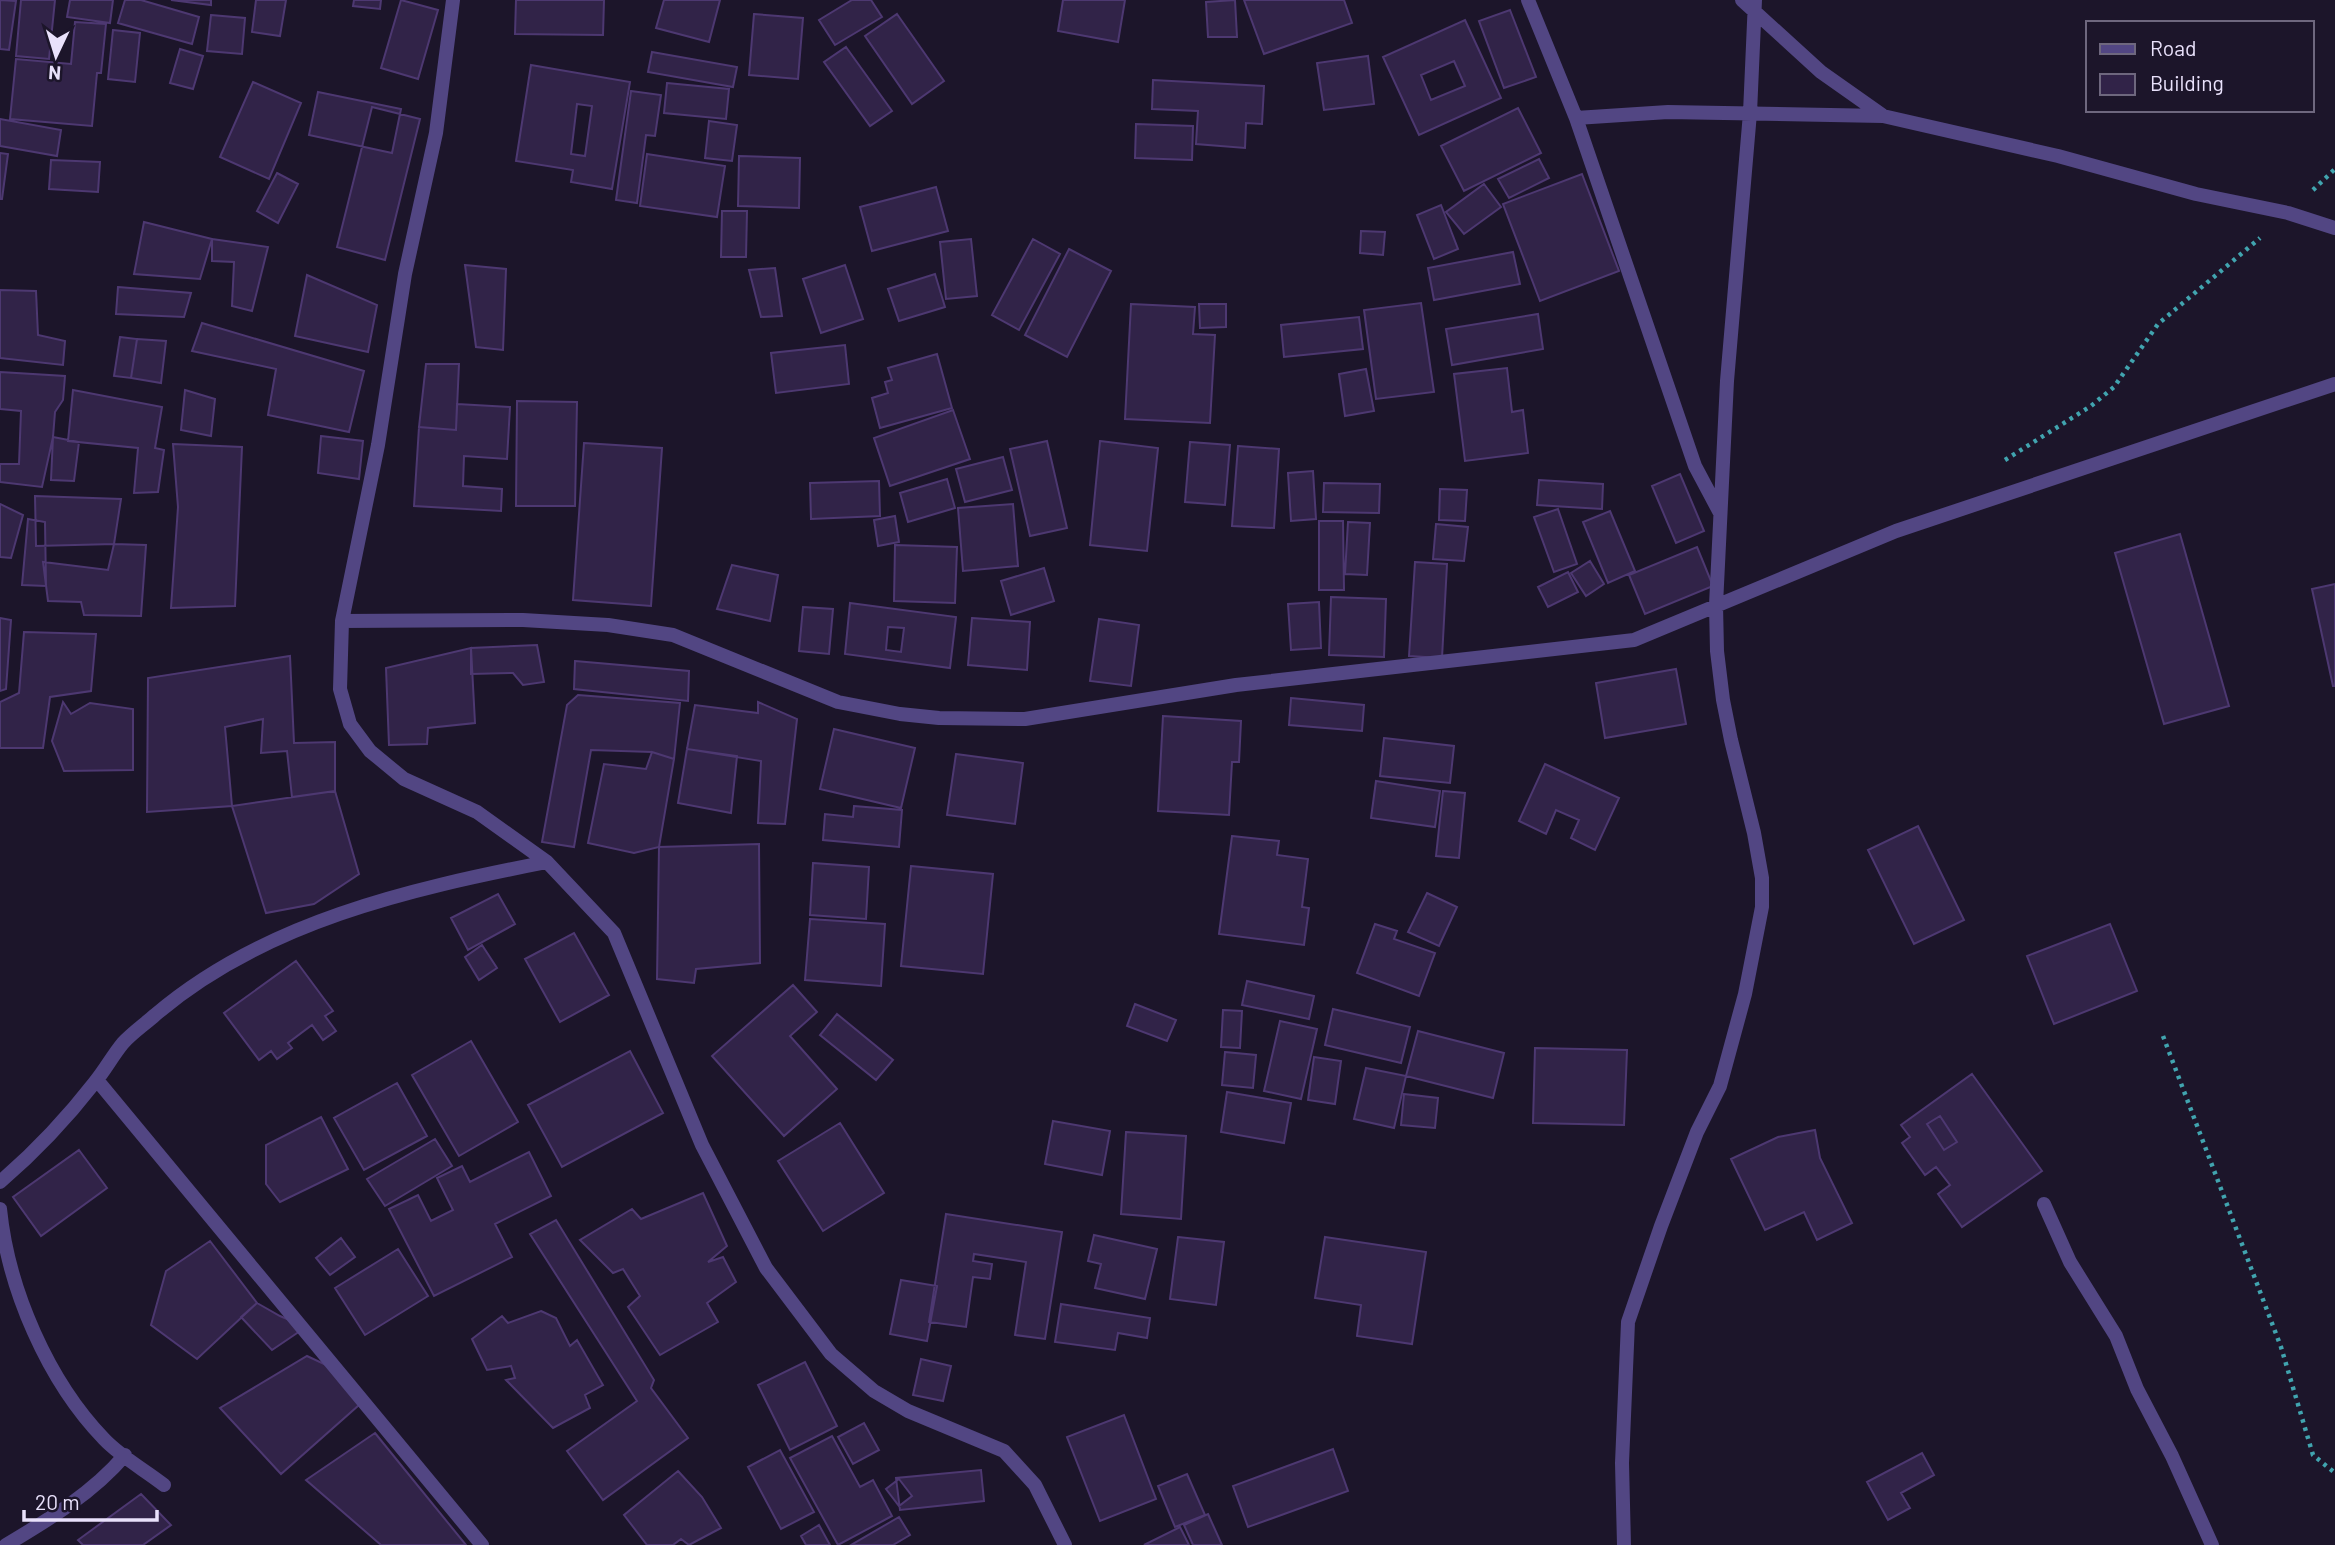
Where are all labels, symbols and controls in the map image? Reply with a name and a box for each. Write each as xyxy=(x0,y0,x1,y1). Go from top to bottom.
north arrow xyxy=(21,21,91,91)
legend xyxy=(2086,21,2314,112)
text: Road xyxy=(2150,35,2196,60)
text: N xyxy=(48,62,62,85)
text: Building xyxy=(2150,70,2224,95)
scale bar xyxy=(24,1478,158,1522)
text: 20 m xyxy=(35,1489,80,1514)

